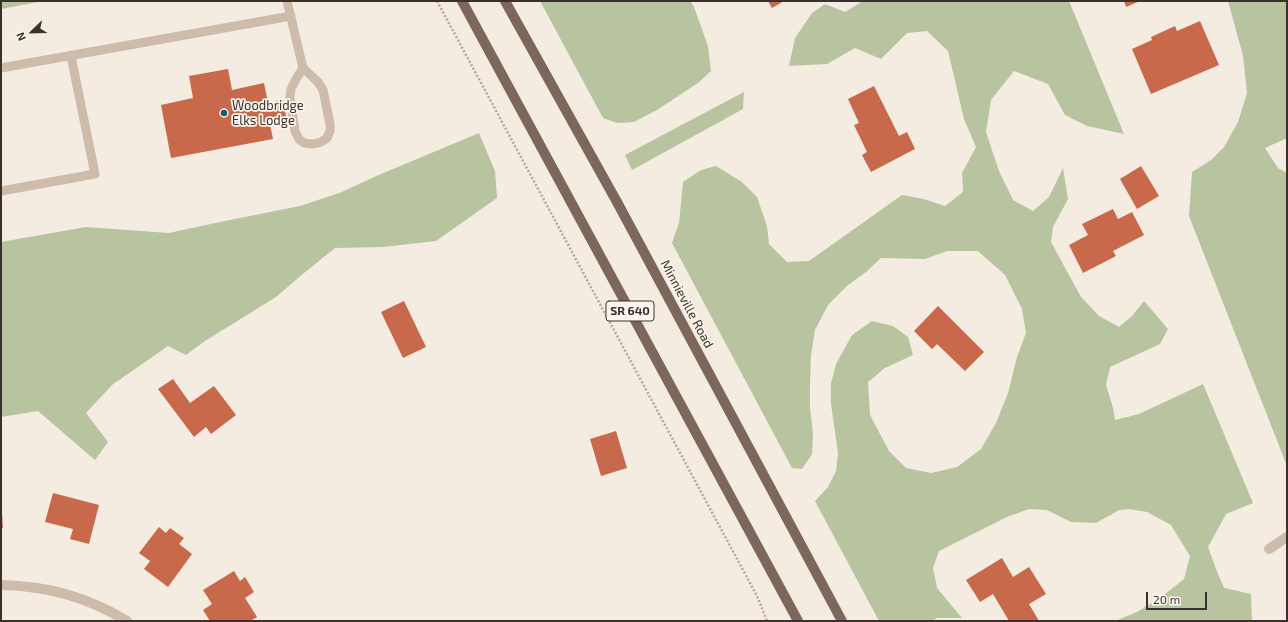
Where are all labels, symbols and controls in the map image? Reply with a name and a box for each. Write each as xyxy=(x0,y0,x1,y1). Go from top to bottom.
north arrow xyxy=(12,12,52,52)
text: N xyxy=(13,31,28,43)
place label: Woodbridge Elks Lodge xyxy=(232,98,304,129)
marker: Woodbridge Elks Lodge xyxy=(219,108,229,118)
street label: Minnieville Road xyxy=(657,257,717,351)
road number: SR 640 xyxy=(606,301,654,321)
scale bar xyxy=(1148,584,1209,610)
text: 20 m xyxy=(1153,592,1180,606)

